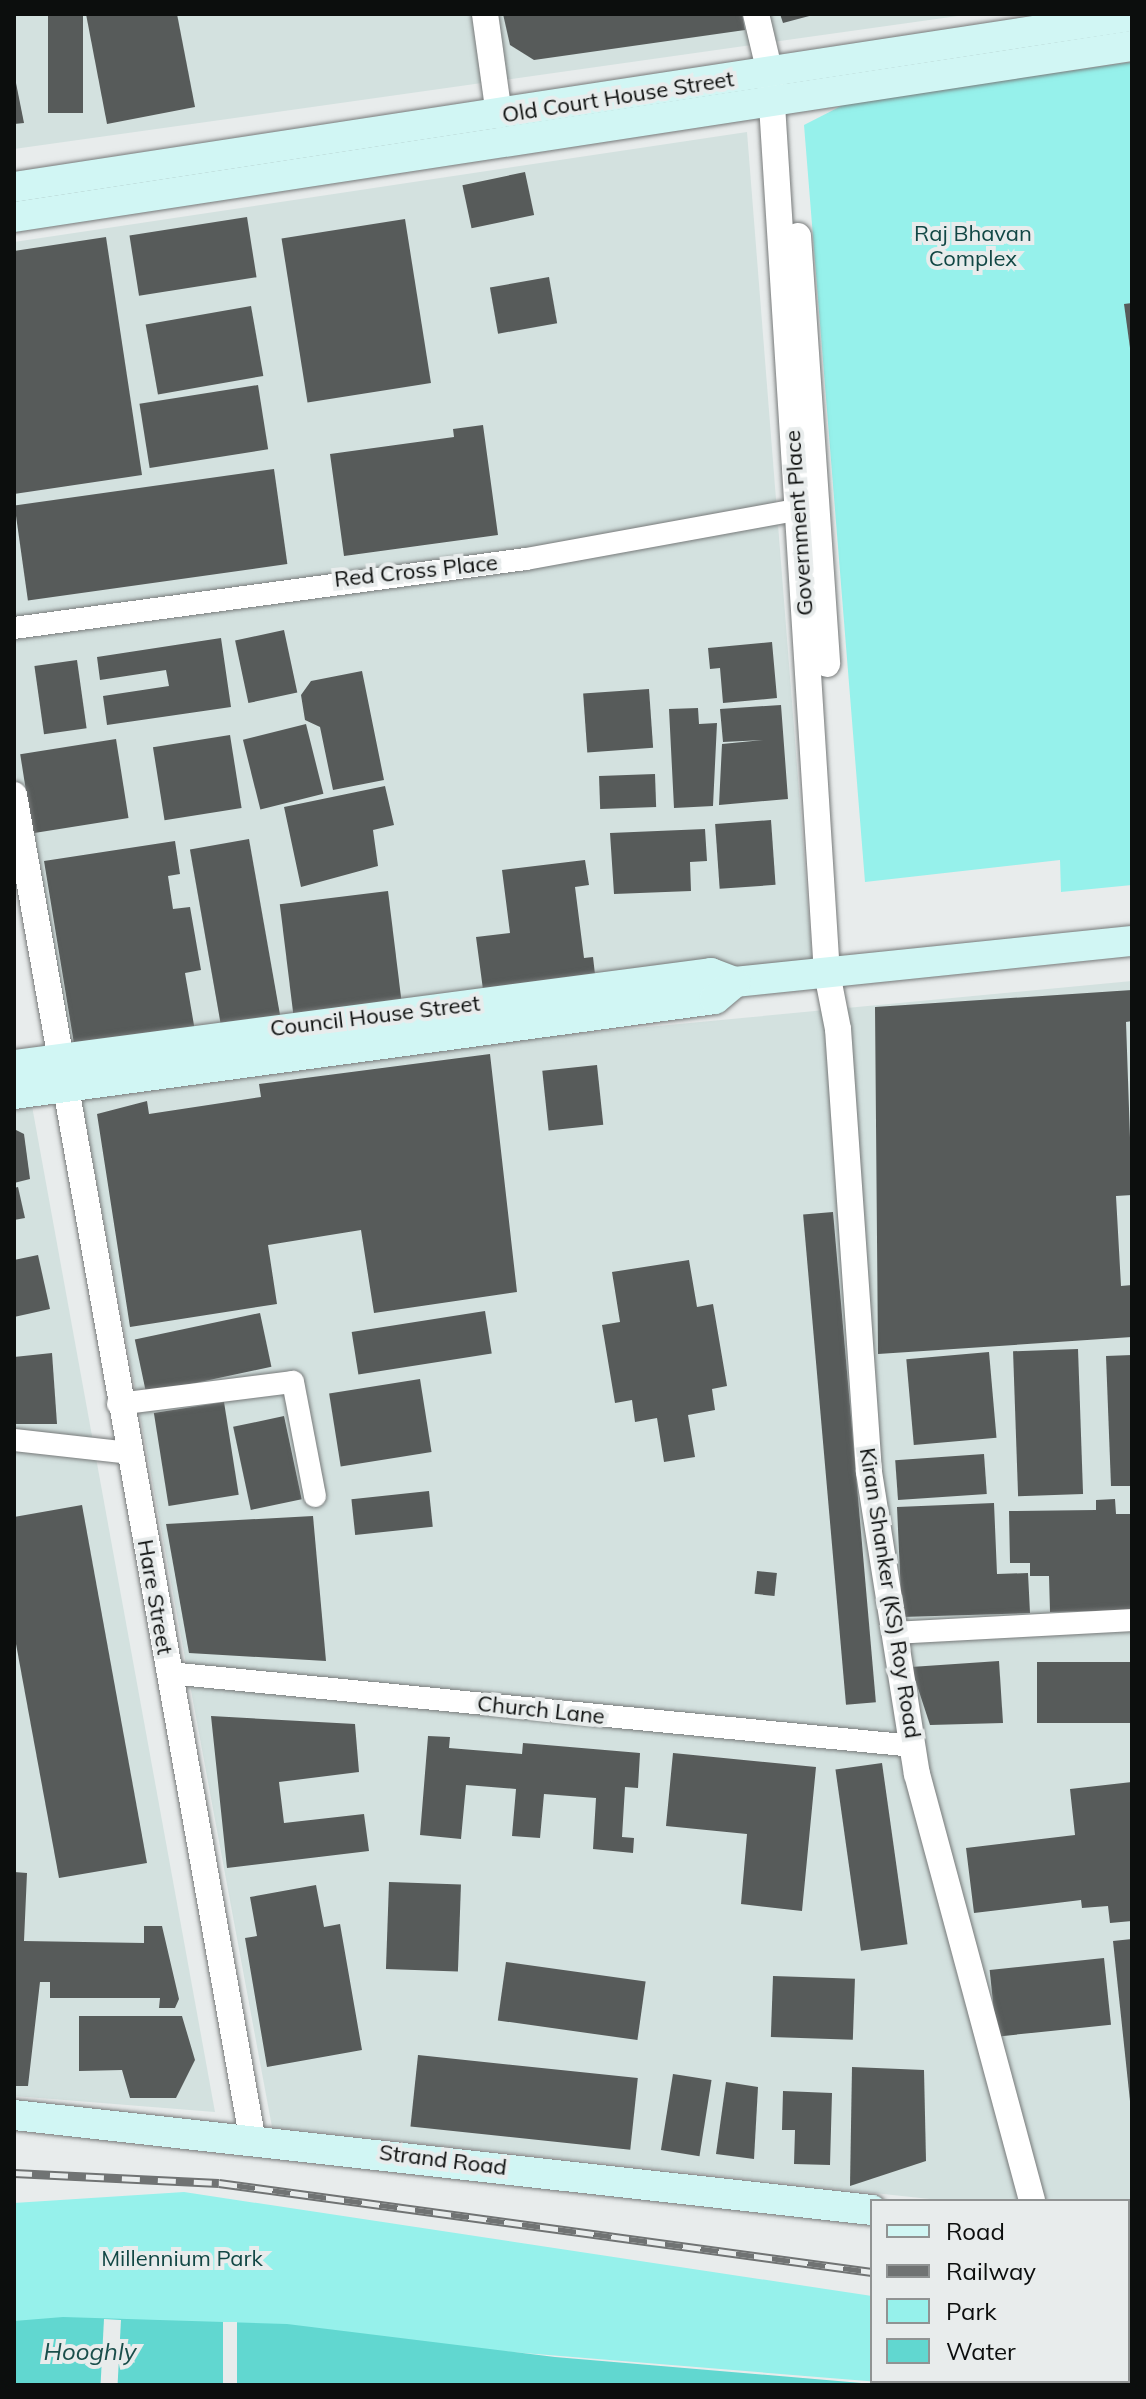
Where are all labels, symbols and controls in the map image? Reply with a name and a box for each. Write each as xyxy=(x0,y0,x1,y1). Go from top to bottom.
street label: Old Court House Street xyxy=(500,66,736,128)
park label: Raj Bhavan Complex xyxy=(914,220,1032,272)
street label: Government Place xyxy=(779,429,819,617)
street label: Red Cross Place xyxy=(333,549,499,593)
street label: Council House Street xyxy=(269,990,481,1042)
street label: Kiran Shanker (KS) Roy Road xyxy=(854,1446,926,1740)
street label: Hare Street xyxy=(132,1537,178,1657)
street label: Church Lane xyxy=(476,1690,606,1730)
street label: Strand Road xyxy=(378,2139,508,2181)
legend xyxy=(870,2199,1130,2383)
text: Road xyxy=(946,2216,1005,2246)
park label: Millennium Park xyxy=(101,2246,263,2272)
text: Railway xyxy=(946,2256,1036,2286)
text: Park xyxy=(946,2296,997,2326)
text: Water xyxy=(946,2336,1016,2366)
water label: Hooghly xyxy=(44,2338,136,2366)

